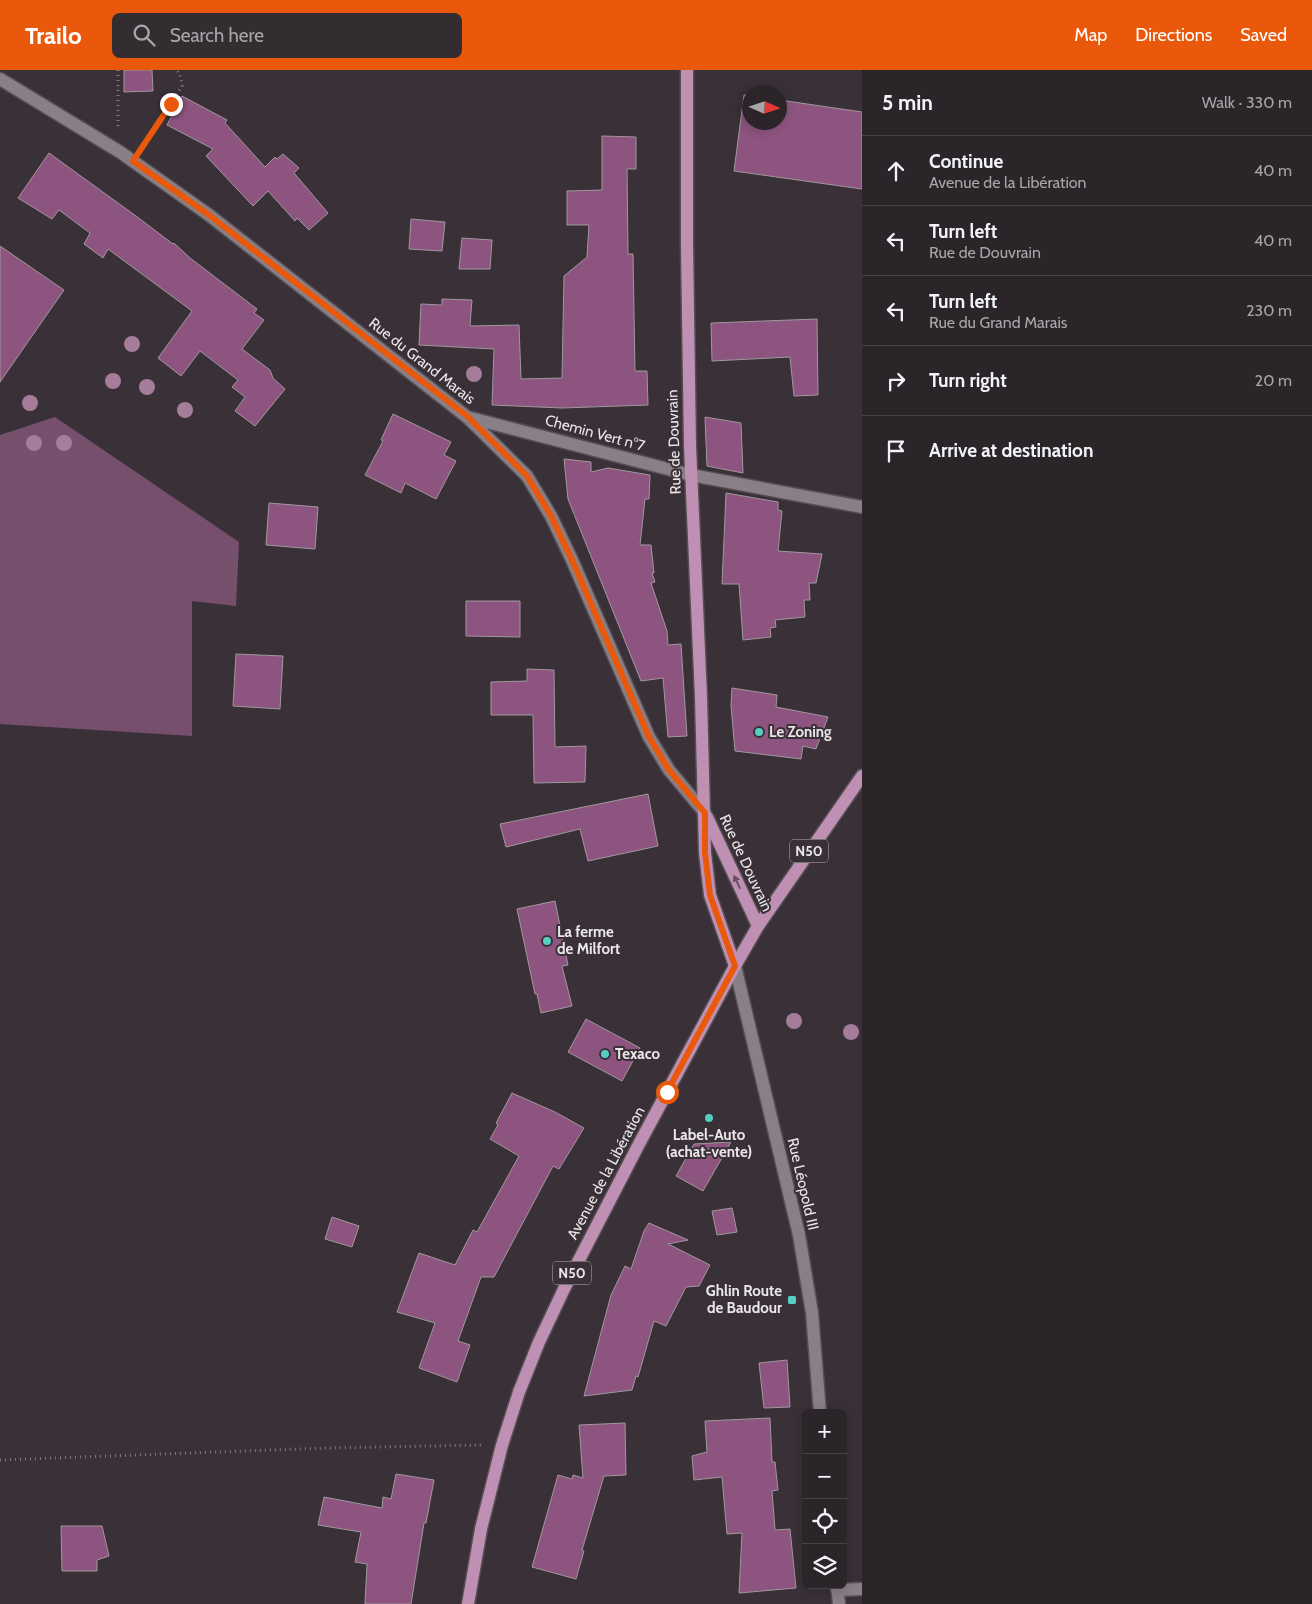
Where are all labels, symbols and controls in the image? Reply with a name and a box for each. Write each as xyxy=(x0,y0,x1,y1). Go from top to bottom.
search box xyxy=(112,13,462,58)
text: Trailo xyxy=(25,21,82,50)
icon: search xyxy=(130,21,158,49)
text: Search here xyxy=(170,24,264,47)
text: Map xyxy=(1074,24,1107,46)
text: Directions xyxy=(1135,24,1212,46)
text: Saved xyxy=(1240,24,1287,46)
north arrow xyxy=(742,85,787,130)
text: 5 min xyxy=(882,90,933,115)
route end xyxy=(160,93,183,116)
text: Walk · 330 m xyxy=(1202,93,1292,112)
text: Continue xyxy=(929,150,1003,173)
icon: ahead xyxy=(882,157,910,185)
text: 40 m xyxy=(1254,161,1292,180)
text: Avenue de la Libération xyxy=(929,173,1087,192)
text: Turn left xyxy=(929,220,997,243)
icon: left xyxy=(882,227,910,255)
text: 40 m xyxy=(1254,231,1292,250)
text: Rue de Douvrain xyxy=(929,243,1041,262)
text: Turn left xyxy=(929,290,997,313)
icon: left xyxy=(882,297,910,325)
text: 230 m xyxy=(1246,301,1292,320)
text: Rue du Grand Marais xyxy=(929,313,1067,332)
street label: Rue du Grand Marais xyxy=(365,314,479,408)
icon: right xyxy=(882,367,910,395)
text: Turn right xyxy=(929,369,1007,392)
text: 20 m xyxy=(1255,371,1292,390)
street label: Rue de Douvrain xyxy=(663,389,685,495)
street label: Chemin Vert n°7 xyxy=(543,411,647,455)
icon: arrive xyxy=(882,437,910,465)
text: Arrive at destination xyxy=(929,439,1093,462)
place label: Le Zoning xyxy=(769,723,832,741)
marker: Le Zoning xyxy=(753,726,765,738)
street label: Rue de Douvrain xyxy=(716,812,776,914)
road number: N50 xyxy=(790,839,828,862)
one-way arrow xyxy=(733,875,741,889)
place label: La ferme de Milfort xyxy=(557,923,620,958)
marker: La ferme de Milfort xyxy=(541,935,553,947)
place label: Texaco xyxy=(615,1045,660,1063)
marker: Texaco xyxy=(599,1048,611,1060)
route start xyxy=(656,1081,679,1104)
street label: Avenue de la Libération xyxy=(563,1104,649,1242)
marker: Label-Auto (achat-vente) xyxy=(703,1112,715,1124)
place label: Label-Auto (achat-vente) xyxy=(666,1126,752,1161)
street label: Rue Léopold III xyxy=(784,1136,822,1232)
road number: N50 xyxy=(553,1262,591,1284)
place label: Ghlin Route de Baudour xyxy=(706,1282,782,1317)
marker: Ghlin Route de Baudour xyxy=(786,1294,798,1306)
map controls xyxy=(802,1409,847,1589)
button: + xyxy=(802,1409,847,1454)
button: − xyxy=(802,1454,847,1499)
button: locate xyxy=(802,1499,847,1544)
button: layers xyxy=(802,1544,847,1589)

